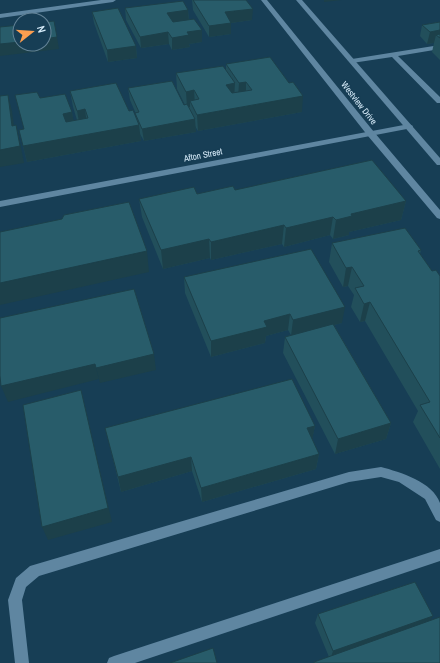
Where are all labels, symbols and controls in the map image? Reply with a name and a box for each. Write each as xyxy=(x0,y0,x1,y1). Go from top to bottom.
north arrow xyxy=(12,12,52,52)
text: N xyxy=(34,24,49,34)
street label: Westview Drive xyxy=(338,79,380,127)
street label: Afton Street xyxy=(182,145,223,165)

